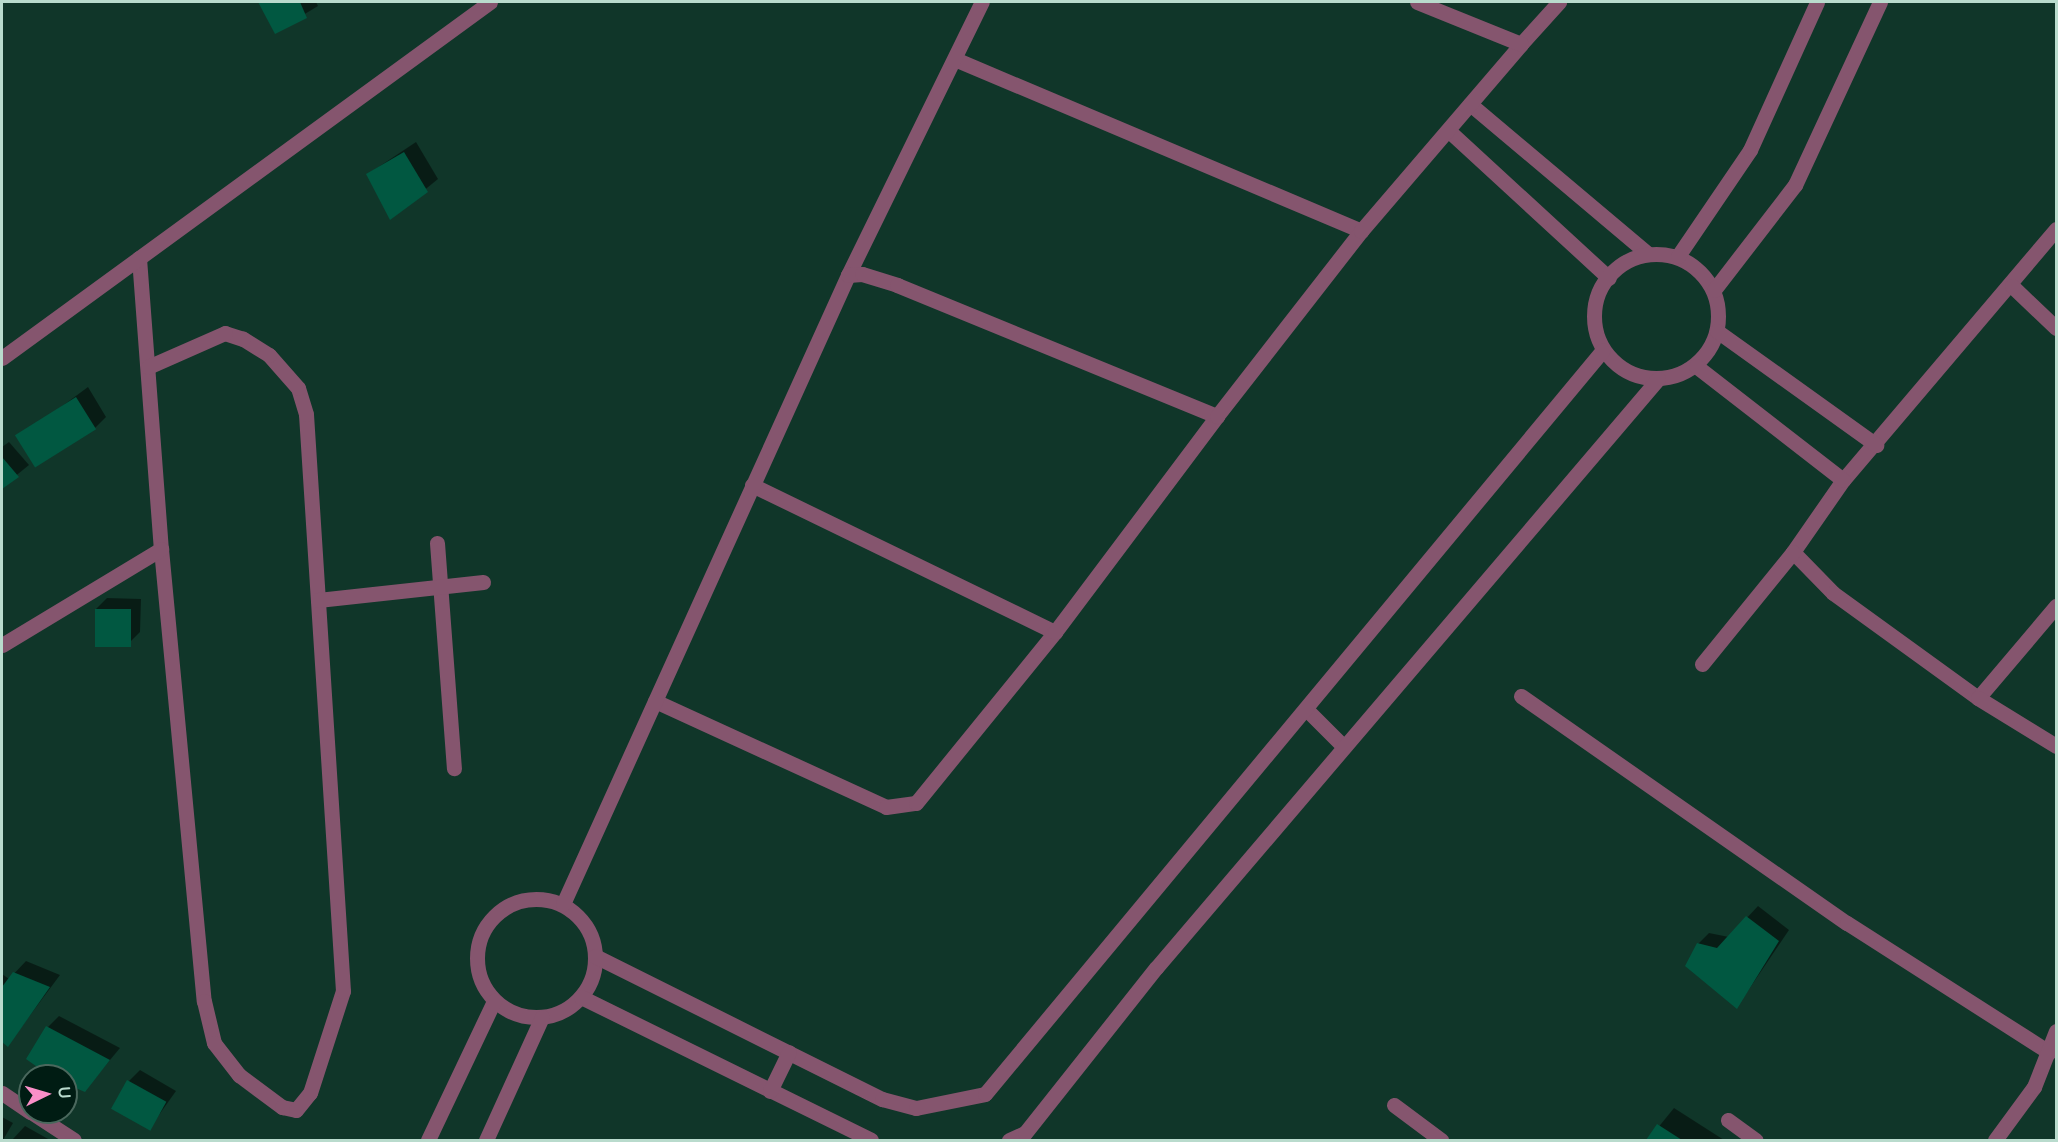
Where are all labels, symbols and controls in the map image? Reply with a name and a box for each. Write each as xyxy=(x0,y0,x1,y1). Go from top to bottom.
north arrow xyxy=(18,1064,78,1124)
text: U xyxy=(53,1086,74,1100)

